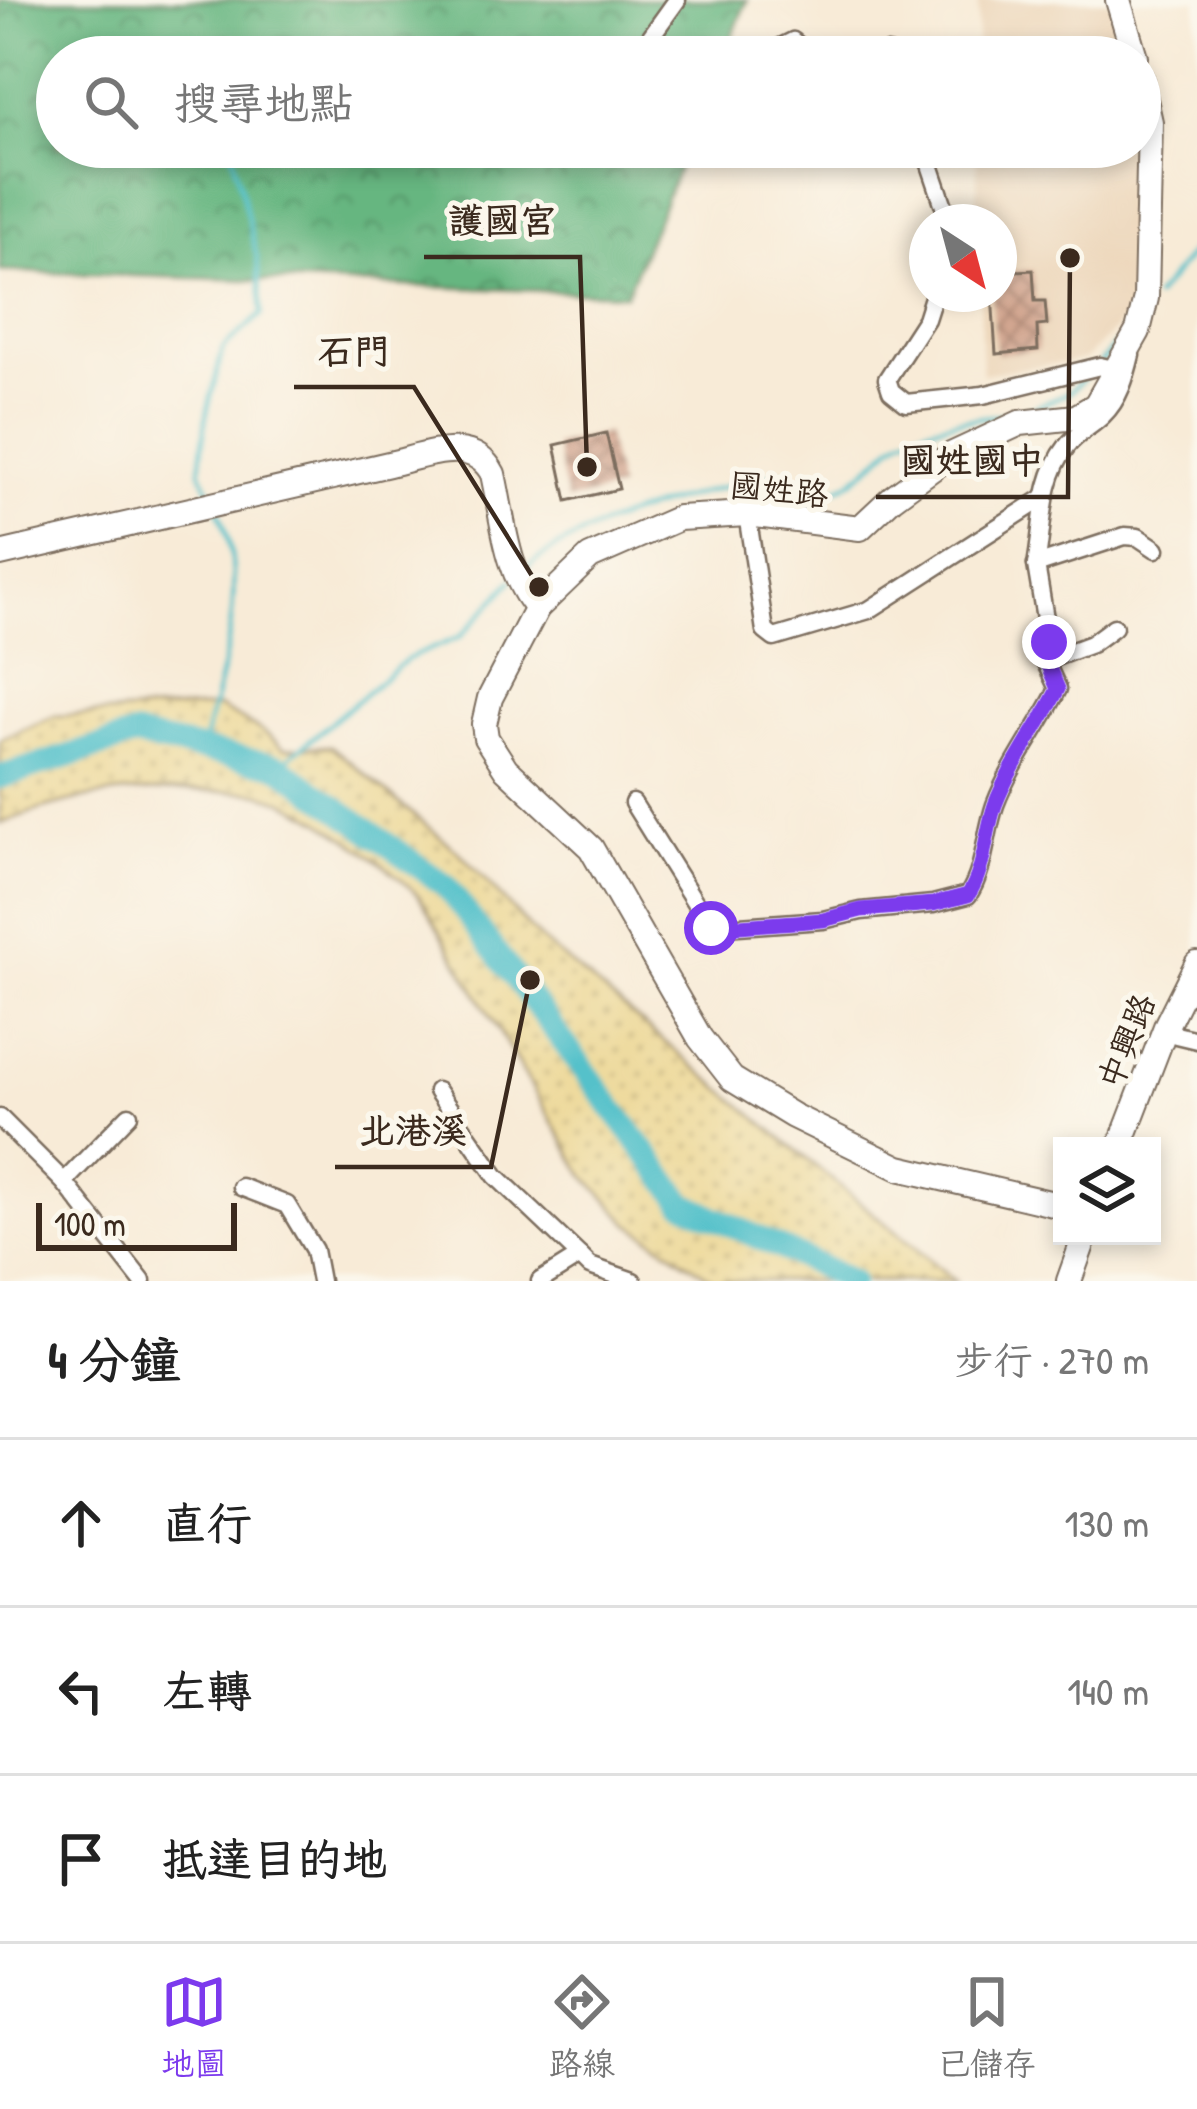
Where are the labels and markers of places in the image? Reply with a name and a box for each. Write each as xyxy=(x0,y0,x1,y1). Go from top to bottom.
callout: 護國宮 xyxy=(424,185,580,257)
callout: 石門 xyxy=(294,315,414,387)
callout: 國姓國中 xyxy=(876,425,1068,497)
callout: 北港溪 xyxy=(335,1095,491,1167)

